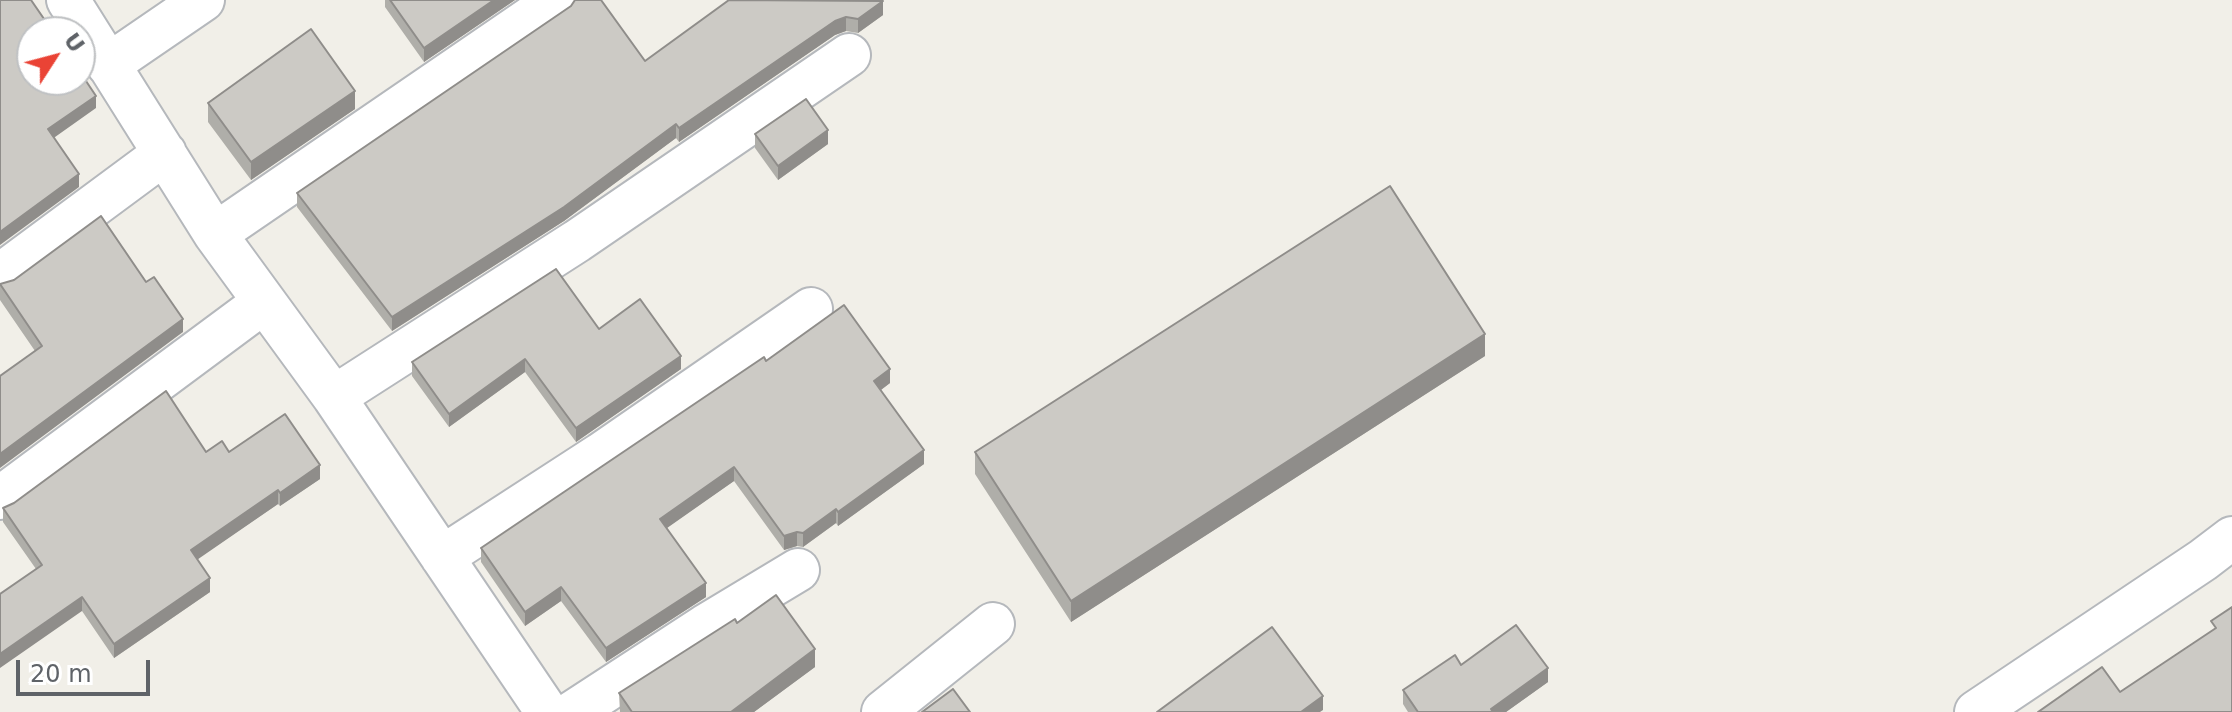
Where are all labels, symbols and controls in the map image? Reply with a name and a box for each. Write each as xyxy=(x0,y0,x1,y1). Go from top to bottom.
north arrow xyxy=(16,16,96,96)
text: U xyxy=(59,28,90,57)
scale bar xyxy=(20,644,154,694)
text: 20 m xyxy=(30,660,92,688)

